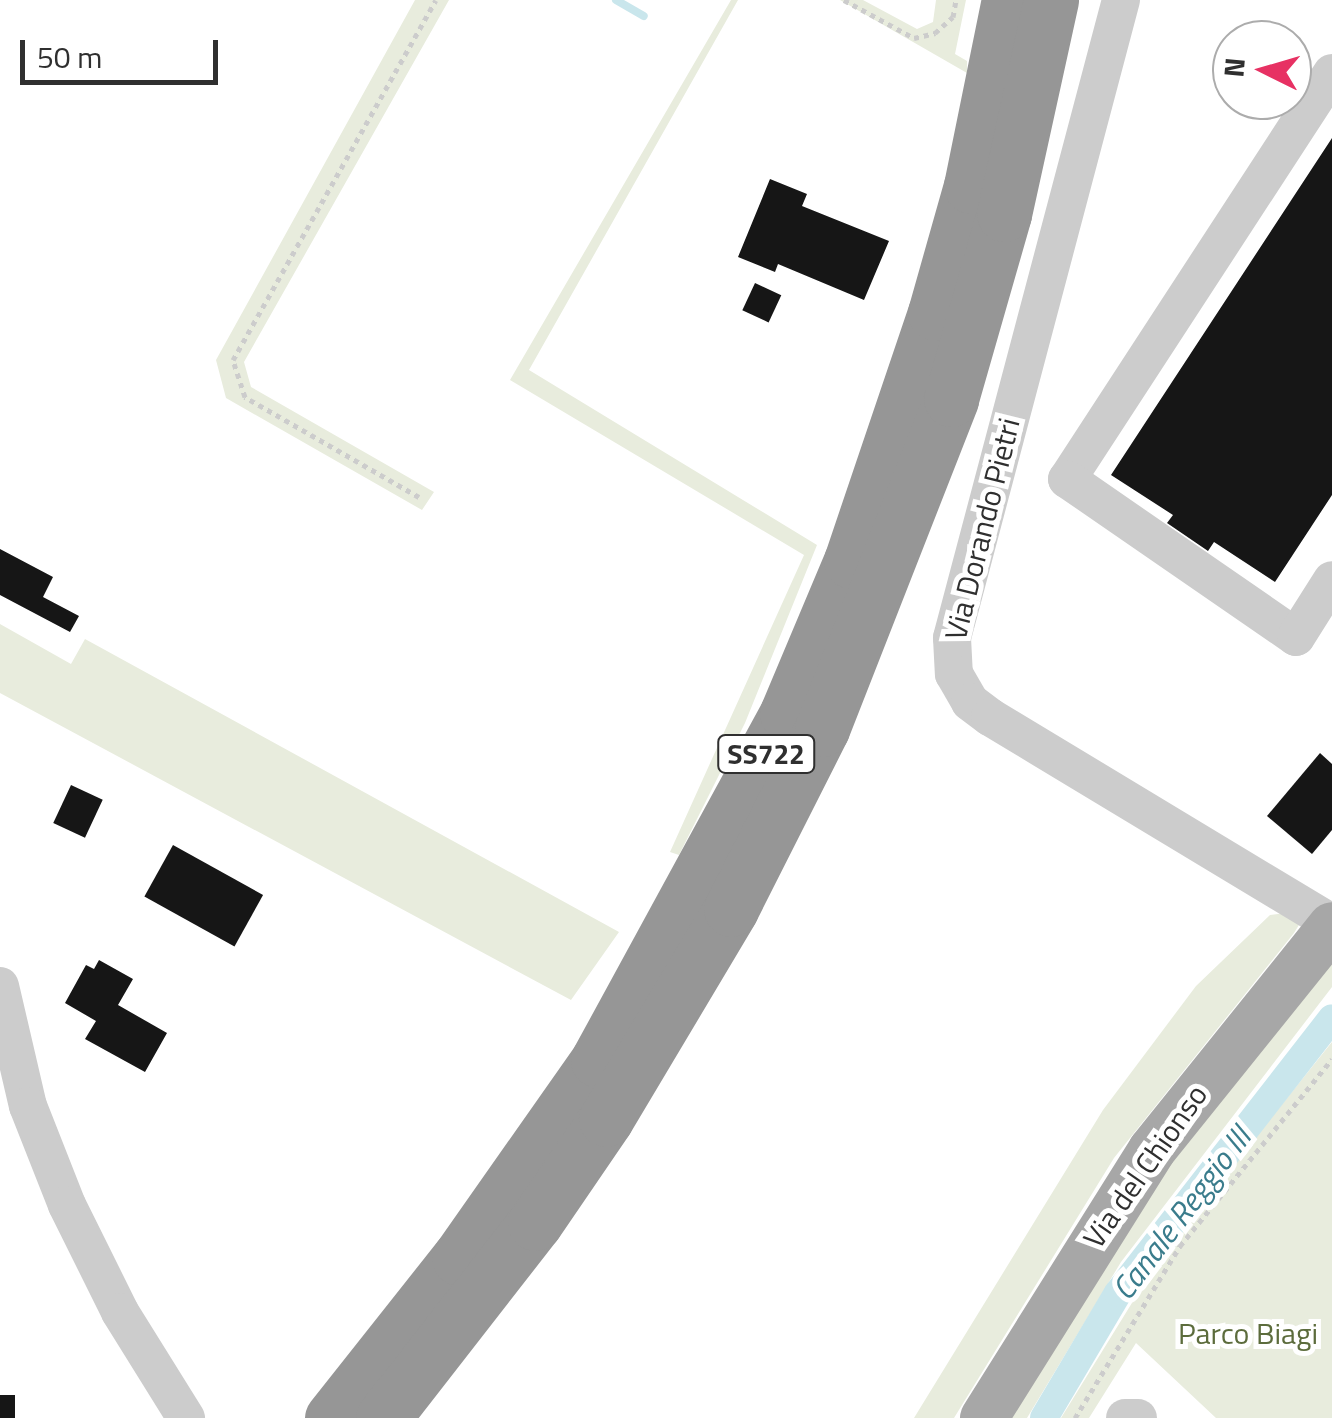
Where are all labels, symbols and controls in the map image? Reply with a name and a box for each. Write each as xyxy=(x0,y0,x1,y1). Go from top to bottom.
scale bar xyxy=(25,20,222,82)
north arrow xyxy=(1212,20,1312,120)
text: 50 m xyxy=(37,34,102,80)
text: N xyxy=(1211,56,1256,79)
street label: Via Dorando Pietri xyxy=(937,414,1027,644)
road number: SS722 xyxy=(716,731,816,777)
street label: Via del Chionso xyxy=(1075,1077,1215,1255)
water label: Canale Reggio III xyxy=(1103,1119,1259,1307)
park label: Parco Biagi xyxy=(1178,1315,1318,1351)

